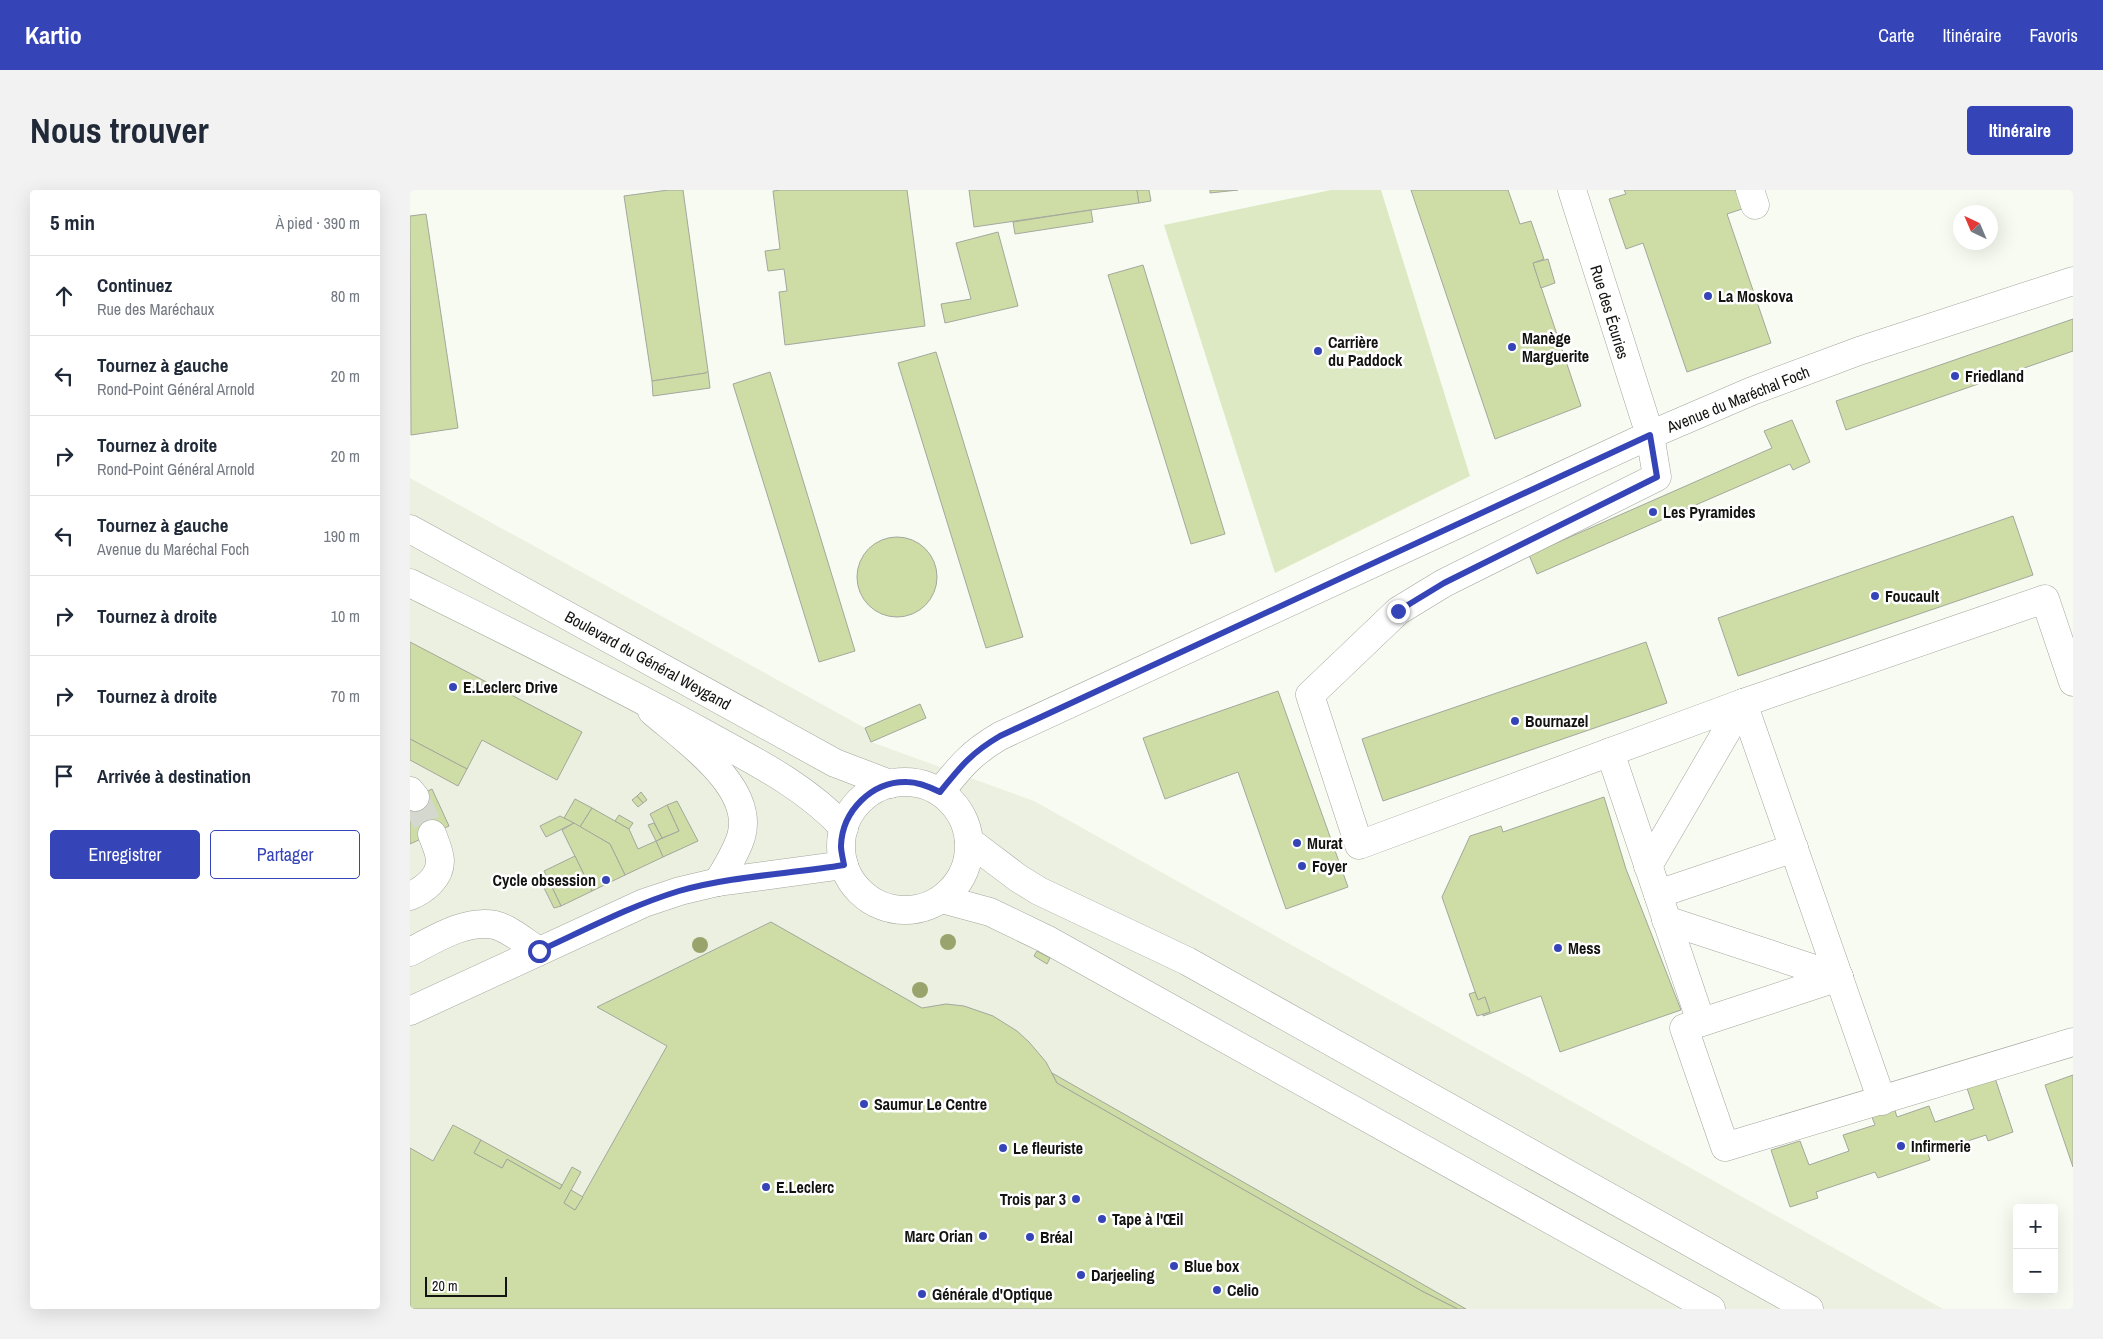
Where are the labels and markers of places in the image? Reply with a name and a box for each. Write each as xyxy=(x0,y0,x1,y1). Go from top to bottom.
place label: La Moskova xyxy=(1718,285,1794,307)
marker: La Moskova xyxy=(1702,290,1714,302)
place label: Manège Marguerite xyxy=(1522,327,1589,367)
place label: Carrière du Paddock xyxy=(1328,331,1403,371)
marker: Manège Marguerite xyxy=(1506,341,1518,353)
marker: Carrière du Paddock xyxy=(1312,345,1324,357)
place label: Friedland xyxy=(1965,365,2024,387)
marker: Friedland xyxy=(1949,370,1961,382)
place label: Les Pyramides xyxy=(1663,501,1756,523)
marker: Les Pyramides xyxy=(1647,506,1659,518)
place label: Foucault xyxy=(1885,585,1940,607)
marker: Foucault xyxy=(1869,590,1881,602)
place label: E.Leclerc Drive xyxy=(463,676,558,698)
marker: E.Leclerc Drive xyxy=(447,681,459,693)
place label: Bournazel xyxy=(1525,710,1588,732)
marker: Bournazel xyxy=(1509,715,1521,727)
place label: Murat xyxy=(1307,832,1343,854)
marker: Murat xyxy=(1291,837,1303,849)
place label: Foyer xyxy=(1312,855,1348,877)
marker: Foyer xyxy=(1296,860,1308,872)
place label: Cycle obsession xyxy=(492,869,596,891)
marker: Cycle obsession xyxy=(600,874,612,886)
place label: Mess xyxy=(1568,937,1601,959)
marker: Mess xyxy=(1552,942,1564,954)
place label: Saumur Le Centre xyxy=(874,1093,987,1115)
marker: Saumur Le Centre xyxy=(858,1098,870,1110)
place label: Infirmerie xyxy=(1911,1135,1971,1157)
place label: Le fleuriste xyxy=(1013,1137,1083,1159)
marker: Infirmerie xyxy=(1895,1140,1907,1152)
marker: Le fleuriste xyxy=(997,1142,1009,1154)
place label: E.Leclerc xyxy=(776,1176,834,1198)
marker: E.Leclerc xyxy=(760,1181,772,1193)
place label: Trois par 3 xyxy=(1000,1188,1066,1210)
marker: Trois par 3 xyxy=(1070,1193,1082,1205)
place label: Tape à l'Œil xyxy=(1112,1208,1183,1230)
marker: Tape à l'Œil xyxy=(1096,1213,1108,1225)
place label: Marc Orian xyxy=(904,1225,973,1247)
place label: Bréal xyxy=(1040,1226,1073,1248)
marker: Marc Orian xyxy=(977,1230,989,1242)
marker: Bréal xyxy=(1024,1231,1036,1243)
place label: Blue box xyxy=(1184,1255,1240,1277)
marker: Blue box xyxy=(1168,1260,1180,1272)
place label: Darjeeling xyxy=(1091,1264,1154,1286)
marker: Darjeeling xyxy=(1075,1269,1087,1281)
place label: Celio xyxy=(1227,1279,1259,1301)
place label: Générale d'Optique xyxy=(932,1283,1053,1305)
marker: Celio xyxy=(1211,1284,1223,1296)
marker: Générale d'Optique xyxy=(916,1288,928,1300)

